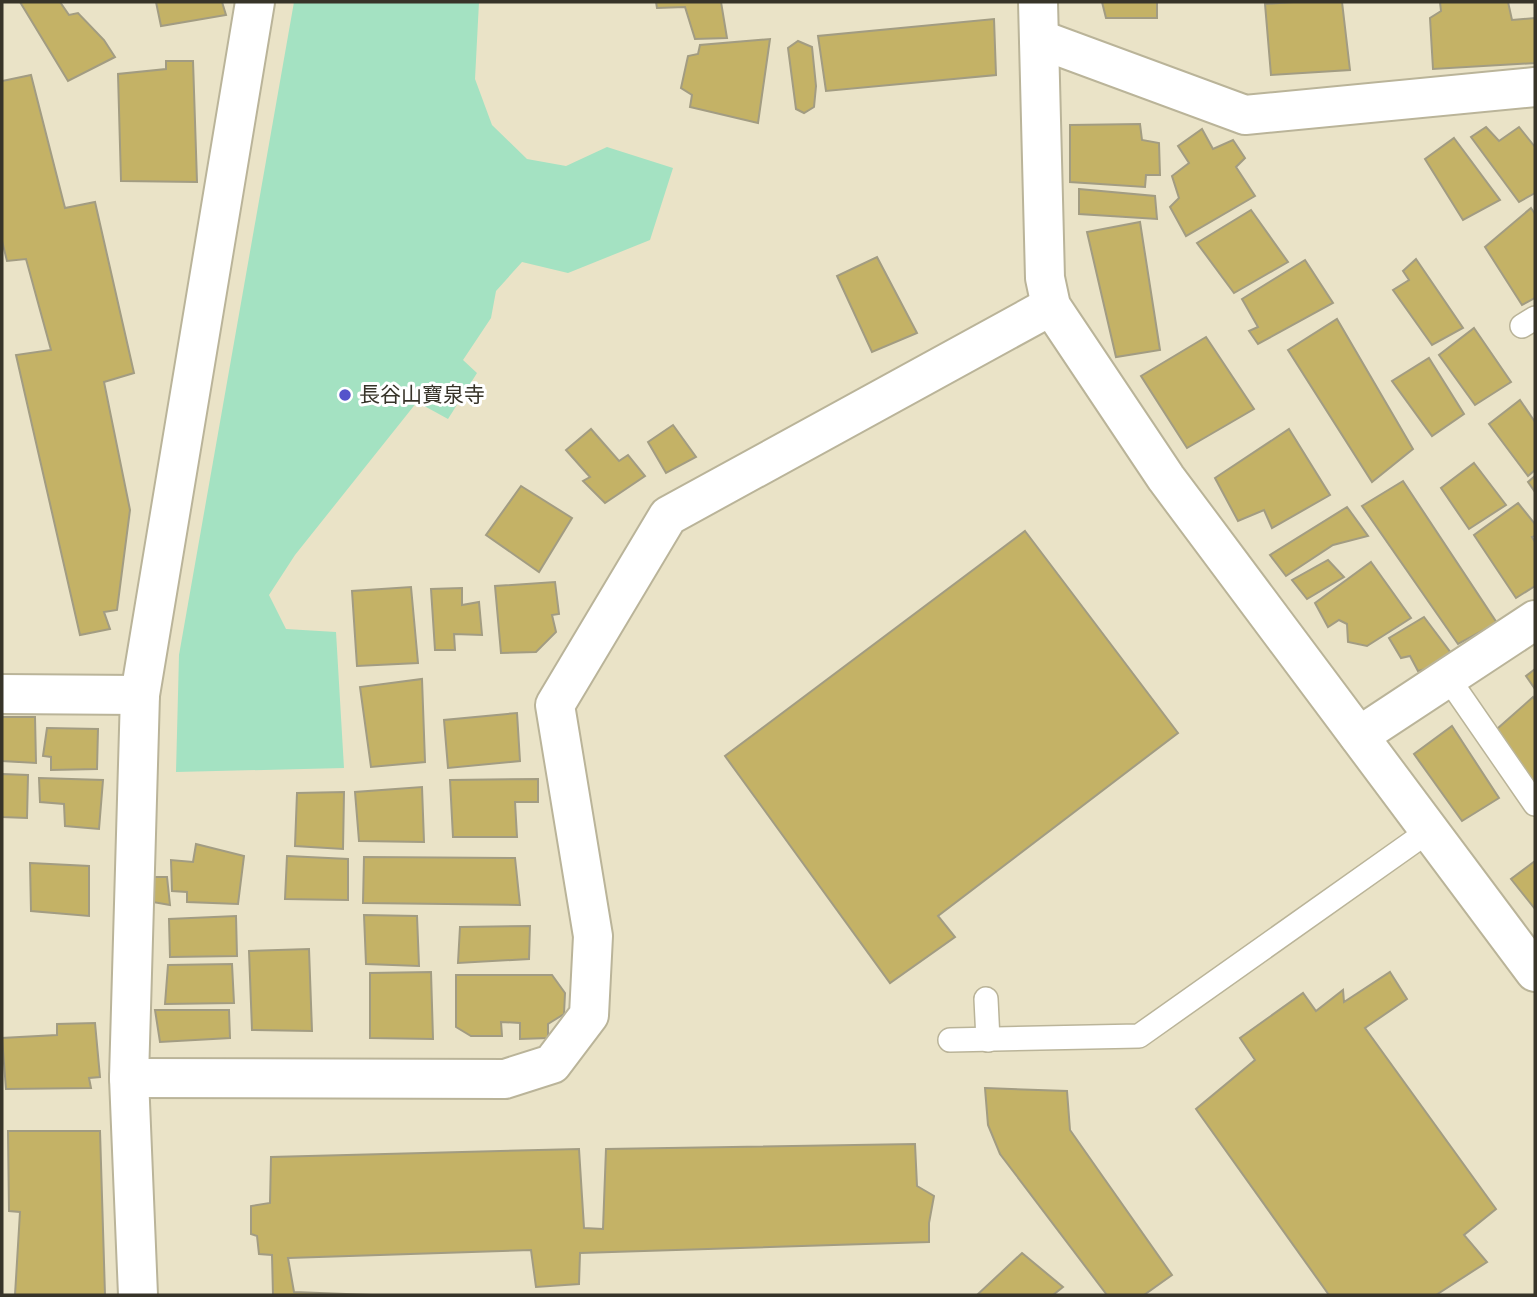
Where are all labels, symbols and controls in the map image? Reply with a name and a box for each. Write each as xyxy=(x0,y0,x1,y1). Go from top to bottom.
place label: 長谷山寶泉寺 xyxy=(359,381,485,406)
marker: 長谷山寶泉寺 xyxy=(337,387,353,403)

